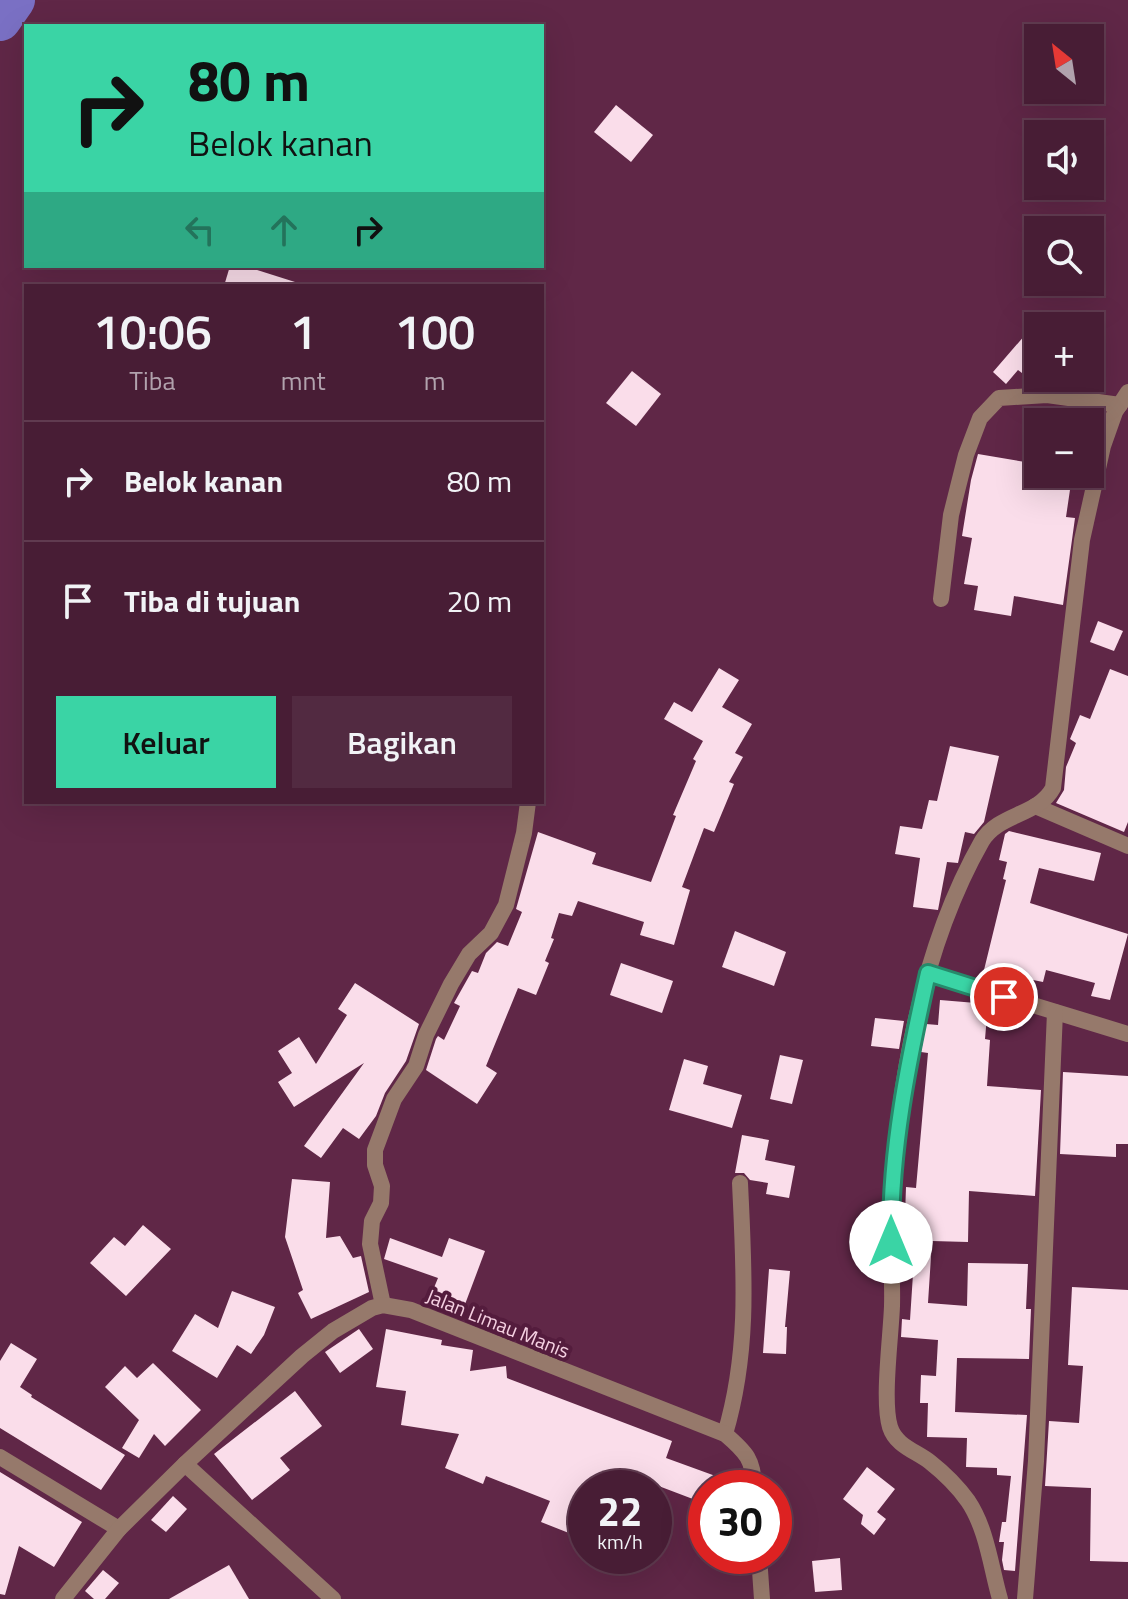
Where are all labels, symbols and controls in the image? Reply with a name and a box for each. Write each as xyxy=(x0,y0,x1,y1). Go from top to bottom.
north arrow xyxy=(1024,24,1104,104)
map controls xyxy=(1024,24,1104,488)
text: 80 m xyxy=(188,38,310,123)
icon: right xyxy=(56,56,160,160)
text: Belok kanan xyxy=(188,115,373,170)
button: sound xyxy=(1024,120,1104,200)
icon: left xyxy=(178,208,222,252)
icon: ahead xyxy=(262,208,306,252)
icon: right xyxy=(346,208,390,252)
button: search xyxy=(1024,216,1104,296)
text: 10:06 xyxy=(93,295,212,368)
text: 1 xyxy=(290,295,317,368)
text: 100 xyxy=(394,295,475,368)
button: + xyxy=(1024,312,1104,392)
text: Tiba xyxy=(129,361,175,400)
text: mnt xyxy=(281,361,326,400)
text: m xyxy=(424,361,446,400)
button: − xyxy=(1024,408,1104,488)
text: Belok kanan xyxy=(124,458,283,504)
text: 80 m xyxy=(447,458,512,504)
icon: right xyxy=(56,459,100,503)
text: Tiba di tujuan xyxy=(124,578,300,624)
text: 20 m xyxy=(447,578,512,624)
icon: arrive xyxy=(56,579,100,623)
button: Keluar xyxy=(56,696,276,788)
button: Bagikan xyxy=(292,696,512,788)
pin xyxy=(970,963,1038,1031)
icon: arrive xyxy=(982,975,1026,1019)
position arrow xyxy=(849,1200,933,1284)
street label: Jalan Limau Manis xyxy=(421,1280,575,1366)
speed limit sign: 30 xyxy=(688,1470,792,1574)
text: 22 xyxy=(598,1481,642,1542)
text: km/h xyxy=(597,1526,643,1557)

